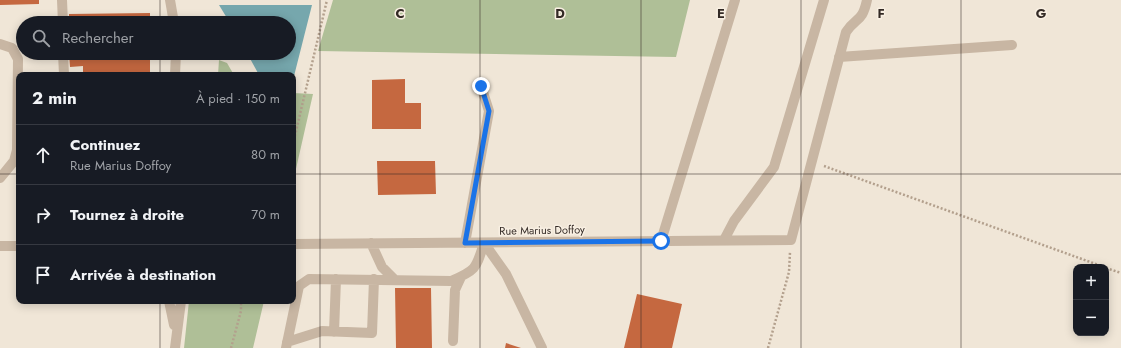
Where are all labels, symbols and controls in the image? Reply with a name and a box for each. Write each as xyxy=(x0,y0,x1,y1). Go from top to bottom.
text: C xyxy=(395,4,405,23)
text: D xyxy=(555,4,565,23)
text: E xyxy=(717,4,725,23)
text: F xyxy=(877,4,885,23)
text: G xyxy=(1036,4,1047,23)
search box xyxy=(16,16,296,60)
icon: search xyxy=(30,27,52,49)
text: Rechercher xyxy=(62,27,134,49)
route end xyxy=(472,77,490,95)
text: 2 min xyxy=(32,86,77,110)
text: À pied · 150 m xyxy=(196,89,280,108)
text: Continuez xyxy=(70,134,140,156)
icon: ahead xyxy=(32,144,54,166)
text: 80 m xyxy=(251,145,280,164)
text: Rue Marius Doffoy xyxy=(70,156,171,175)
icon: right xyxy=(32,204,54,226)
text: Tournez à droite xyxy=(70,204,184,226)
text: 70 m xyxy=(251,205,280,224)
street label: Rue Marius Doffoy xyxy=(499,221,585,239)
route start xyxy=(652,232,670,250)
icon: arrive xyxy=(32,264,54,286)
text: Arrivée à destination xyxy=(70,264,216,286)
map controls xyxy=(1073,264,1109,336)
button: + xyxy=(1073,264,1109,300)
button: − xyxy=(1073,300,1109,336)

